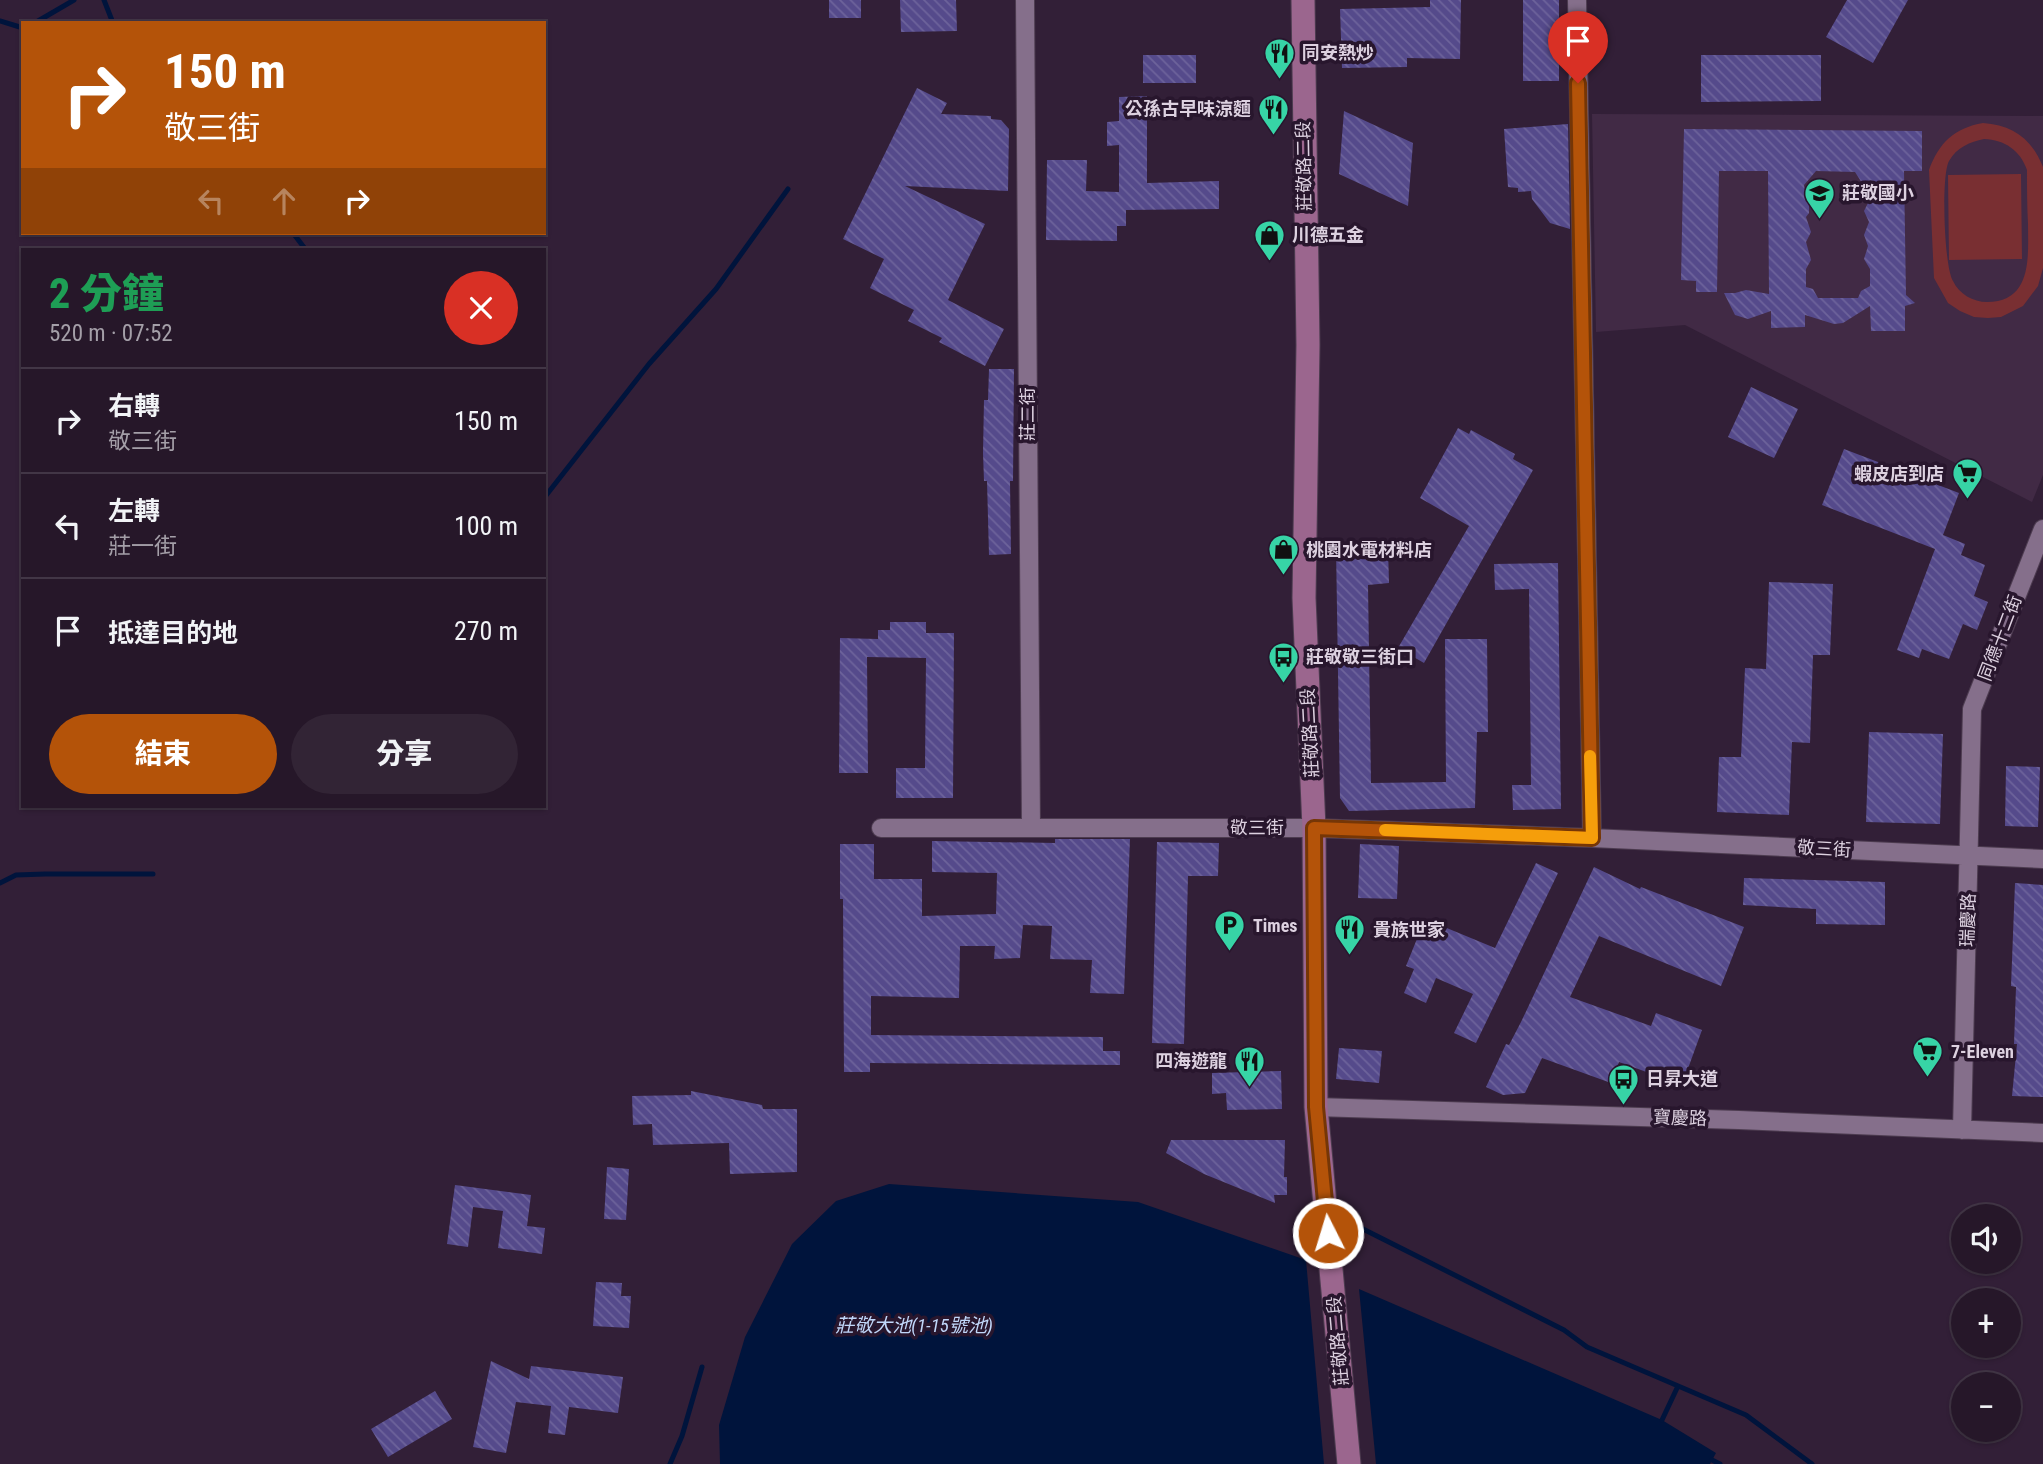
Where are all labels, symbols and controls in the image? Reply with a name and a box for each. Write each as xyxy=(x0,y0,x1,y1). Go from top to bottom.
pin xyxy=(1548,11,1608,83)
icon: arrive xyxy=(1559,22,1597,60)
restaurant icon: 同安熱炒 xyxy=(1262,36,1296,80)
place label: 同安熱炒 xyxy=(1302,42,1374,63)
text: 150 m xyxy=(164,43,286,100)
icon: right xyxy=(49,49,140,140)
restaurant icon: 公孫古早味涼麵 xyxy=(1257,92,1291,136)
place label: 公孫古早味涼麵 xyxy=(1125,98,1251,119)
text: 敬三街 xyxy=(164,109,260,147)
street label: 莊敬路二段 xyxy=(1292,121,1315,211)
school or university icon: 莊敬國小 xyxy=(1802,176,1836,220)
icon: left xyxy=(192,182,230,220)
icon: ahead xyxy=(265,182,303,220)
icon: right xyxy=(338,182,376,220)
place label: 莊敬國小 xyxy=(1842,182,1914,203)
shop icon: 川德五金 xyxy=(1252,218,1286,262)
place label: 川德五金 xyxy=(1292,224,1364,245)
text: 2 分鐘 xyxy=(49,269,164,318)
button: close xyxy=(444,271,518,345)
text: 520 m · 07:52 xyxy=(49,320,173,347)
street label: 莊二街 xyxy=(1017,387,1038,441)
text: 右轉 xyxy=(108,391,160,421)
icon: right xyxy=(49,402,87,440)
text: 150 m xyxy=(454,406,518,436)
text: 敬三街 xyxy=(108,428,177,455)
supermarket icon: 蝦皮店到店 xyxy=(1950,457,1984,501)
place label: 蝦皮店到店 xyxy=(1854,463,1944,484)
text: 左轉 xyxy=(108,496,160,526)
icon: left xyxy=(49,507,87,545)
text: 100 m xyxy=(454,511,518,541)
text: 莊一街 xyxy=(108,533,177,560)
shop icon: 桃園水電材料店 xyxy=(1266,533,1300,577)
place label: 桃園水電材料店 xyxy=(1306,539,1432,560)
street label: 同德十二街 xyxy=(1974,592,2025,684)
icon: arrive xyxy=(49,612,87,650)
text: 270 m xyxy=(454,616,518,646)
text: 抵達目的地 xyxy=(108,618,238,648)
bus stop icon: 莊敬敬三街口 xyxy=(1266,640,1300,684)
place label: 莊敬敬三街口 xyxy=(1306,646,1414,667)
street label: 莊敬路二段 xyxy=(1297,688,1322,779)
button: 結束 xyxy=(49,714,277,794)
button: 分享 xyxy=(291,714,518,794)
street label: 敬三街 xyxy=(1230,817,1284,838)
street label: 敬三街 xyxy=(1797,837,1852,860)
street label: 瑞慶路 xyxy=(1956,893,1979,947)
parking icon: Times xyxy=(1213,909,1247,953)
restaurant icon: 貴族世家 xyxy=(1333,913,1367,957)
place label: Times xyxy=(1253,915,1297,936)
place label: 貴族世家 xyxy=(1373,919,1445,940)
supermarket icon: 7-Eleven xyxy=(1911,1035,1945,1079)
place label: 7-Eleven xyxy=(1951,1041,2014,1062)
restaurant icon: 四海遊龍 xyxy=(1233,1044,1267,1088)
place label: 四海遊龍 xyxy=(1155,1050,1227,1071)
bus stop icon: 日昇大道 xyxy=(1606,1062,1640,1106)
place label: 日昇大道 xyxy=(1646,1068,1718,1089)
street label: 寶慶路 xyxy=(1653,1106,1707,1129)
position arrow xyxy=(1291,1196,1365,1270)
map controls xyxy=(1951,1204,2021,1442)
button: sound xyxy=(1951,1204,2021,1274)
button: + xyxy=(1951,1288,2021,1358)
street label: 莊敬路二段 xyxy=(1323,1295,1352,1387)
water label: 莊敬大池(1-15號池) xyxy=(835,1314,993,1337)
button: − xyxy=(1951,1372,2021,1442)

